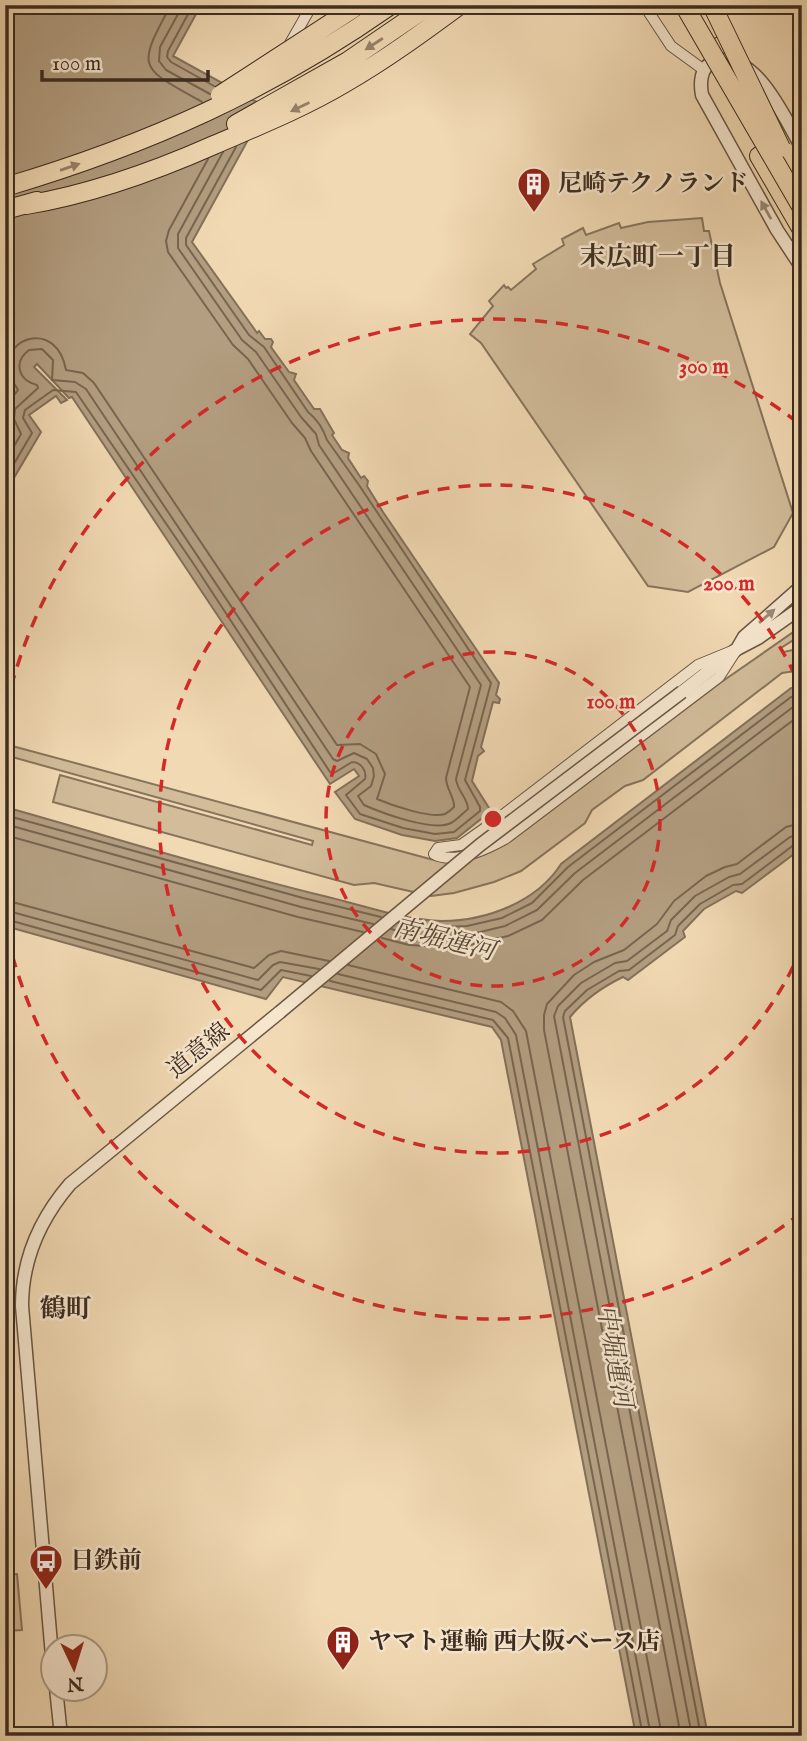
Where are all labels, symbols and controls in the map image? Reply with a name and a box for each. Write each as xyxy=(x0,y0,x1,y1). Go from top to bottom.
one-way arrow xyxy=(365,37,383,51)
scale bar xyxy=(42,38,208,82)
text: 100 m xyxy=(52,51,101,78)
one-way arrow xyxy=(290,101,310,112)
one-way arrow xyxy=(60,161,81,171)
building icon: 尼崎テクノランド xyxy=(515,165,553,214)
place label: 尼崎テクノランド xyxy=(558,169,749,200)
one-way arrow xyxy=(760,200,772,219)
district label: 末広町一丁目 xyxy=(580,241,736,274)
text: 300 m xyxy=(679,354,729,381)
text: 200 m xyxy=(703,571,755,598)
one-way arrow xyxy=(759,609,776,624)
text: 100 m xyxy=(586,689,636,716)
centre of rings xyxy=(481,807,505,831)
water label: 南堀運河 xyxy=(390,911,502,970)
street label: 道意線 xyxy=(161,1016,237,1086)
district label: 鶴町 xyxy=(40,1293,92,1326)
water label: 中堀運河 xyxy=(589,1302,640,1414)
bus stop icon: 日鉄前 xyxy=(27,1542,65,1591)
place label: 日鉄前 xyxy=(70,1546,142,1577)
building icon: ヤマト運輸 西大阪ベース店 xyxy=(324,1623,362,1672)
place label: ヤマト運輸 西大阪ベース店 xyxy=(368,1627,660,1658)
north arrow xyxy=(38,1632,108,1702)
text: N xyxy=(65,1670,85,1696)

